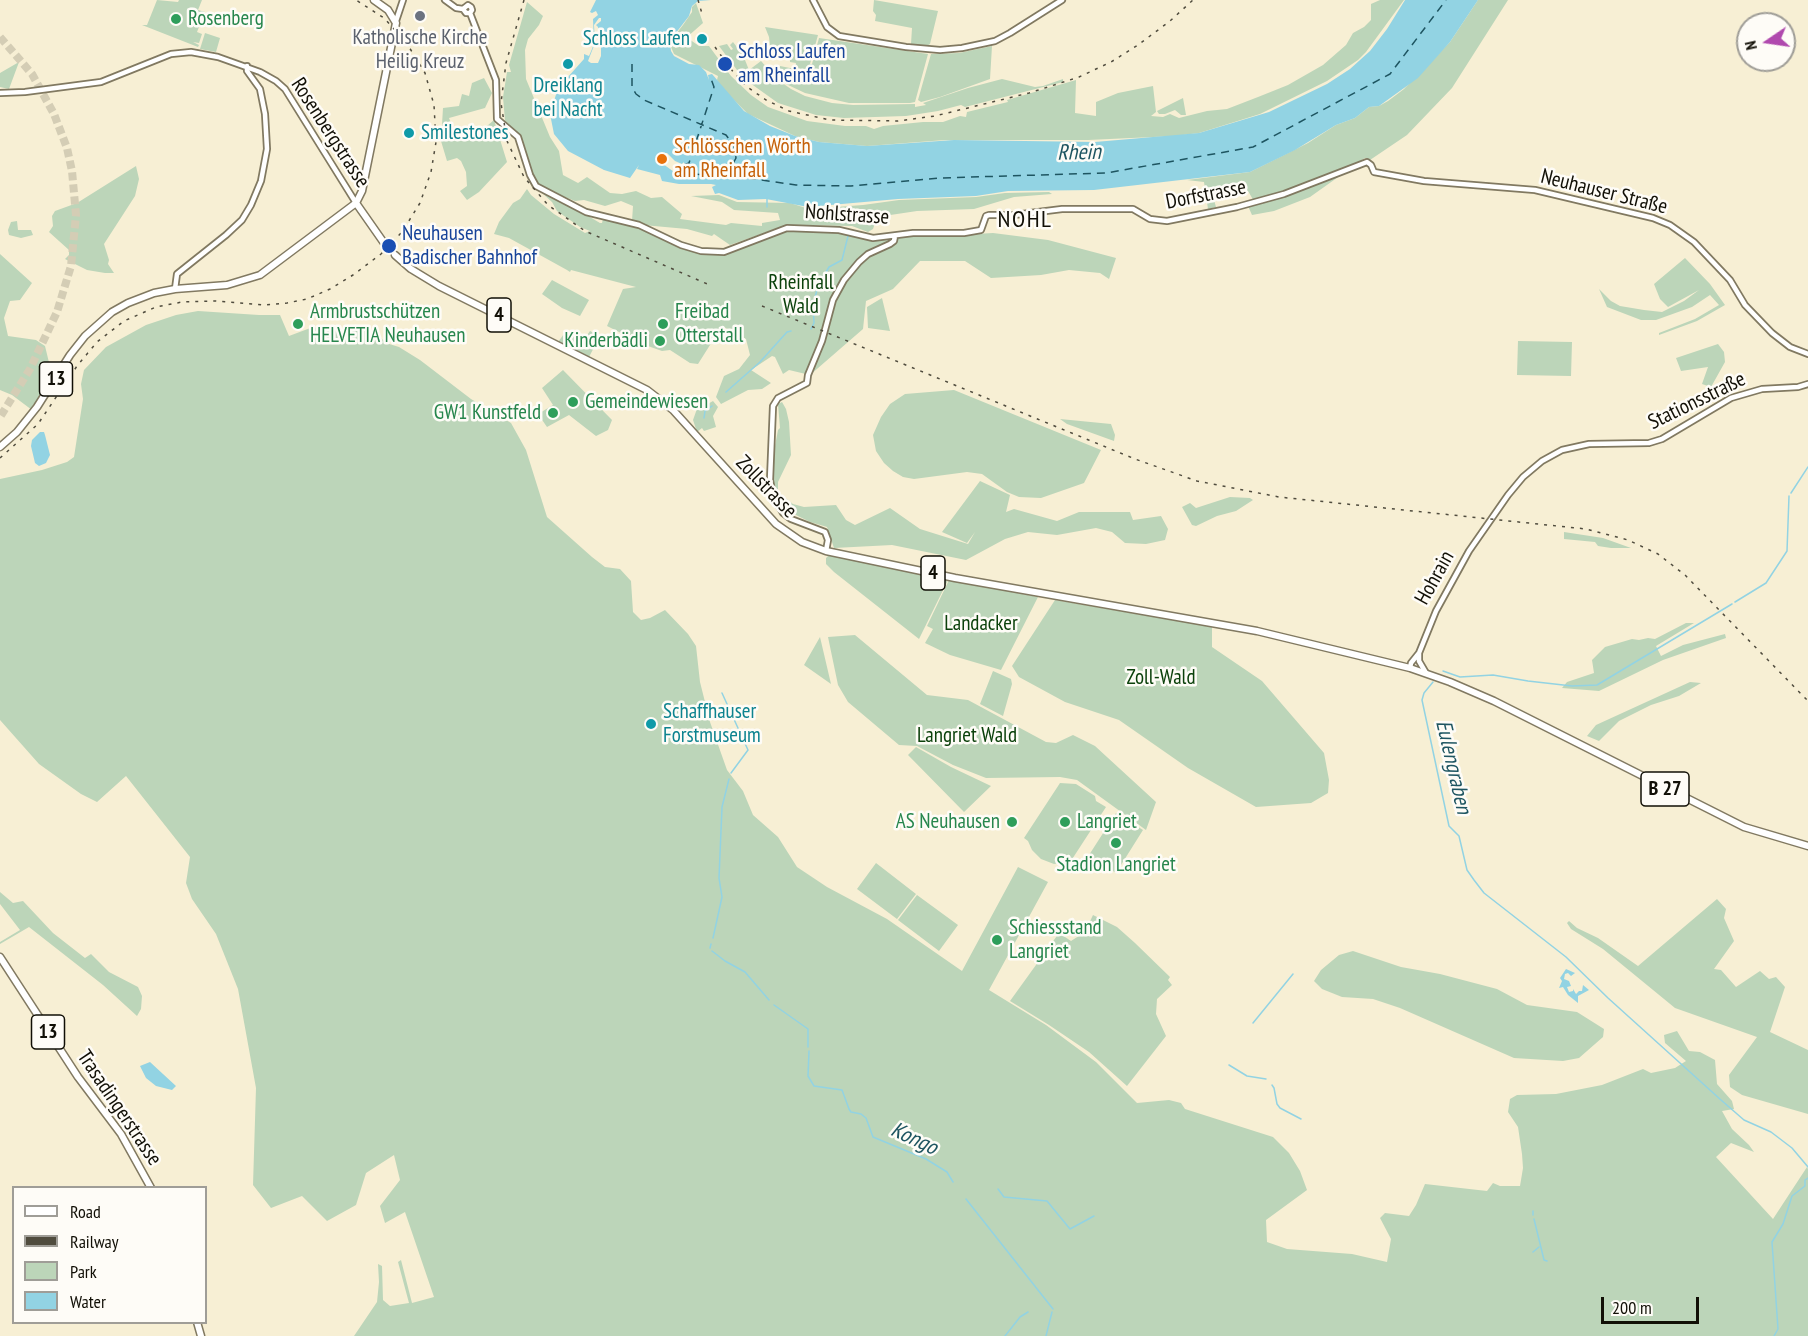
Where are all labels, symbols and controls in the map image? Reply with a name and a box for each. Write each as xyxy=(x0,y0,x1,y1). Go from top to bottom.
place label: Rosenberg xyxy=(188,6,264,32)
marker: Katholische Kirche Heilig Kreuz xyxy=(413,9,427,23)
marker: Rosenberg xyxy=(169,12,183,26)
north arrow xyxy=(1736,12,1796,72)
place label: Katholische Kirche Heilig Kreuz xyxy=(353,25,487,75)
place label: Schloss Laufen xyxy=(583,26,690,52)
marker: Schloss Laufen xyxy=(695,32,709,46)
place label: Schloss Laufen am Rheinfall xyxy=(738,39,845,89)
text: N xyxy=(1740,39,1761,52)
marker: Schloss Laufen am Rheinfall xyxy=(716,55,734,73)
marker: Dreiklang bei Nacht xyxy=(561,57,575,71)
street label: Rosenbergstrasse xyxy=(285,73,375,193)
place label: Dreiklang bei Nacht xyxy=(533,73,603,123)
place label: Smilestones xyxy=(421,120,509,146)
marker: Smilestones xyxy=(402,126,416,140)
place label: Schlösschen Wörth am Rheinfall xyxy=(674,134,811,184)
water label: Rhein xyxy=(1057,139,1101,167)
marker: Schlösschen Wörth am Rheinfall xyxy=(655,152,669,166)
street label: Neuhauser Straße xyxy=(1538,164,1670,220)
street label: Dorfstrasse xyxy=(1164,175,1248,215)
street label: Nohlstrasse xyxy=(804,199,890,231)
district label: NOHL xyxy=(998,206,1052,234)
place label: Neuhausen Badischer Bahnhof xyxy=(402,221,537,271)
marker: Neuhausen Badischer Bahnhof xyxy=(380,237,398,255)
park label: Rheinfall Wald xyxy=(768,270,834,320)
road number: 4 xyxy=(487,298,511,332)
place label: Armbrustschützen HELVETIA Neuhausen xyxy=(310,299,465,349)
place label: Freibad Otterstall xyxy=(675,299,743,349)
marker: Armbrustschützen HELVETIA Neuhausen xyxy=(291,317,305,331)
marker: Freibad Otterstall xyxy=(656,317,670,331)
place label: Kinderbädli xyxy=(564,328,648,354)
marker: Kinderbädli xyxy=(653,334,667,348)
road number: 13 xyxy=(40,362,72,396)
street label: Stationsstraße xyxy=(1644,367,1750,435)
place label: Gemeindewiesen xyxy=(585,389,708,415)
marker: Gemeindewiesen xyxy=(566,395,580,409)
place label: GW1 Kunstfeld xyxy=(434,400,541,426)
marker: GW1 Kunstfeld xyxy=(546,406,560,420)
street label: Zollstrasse xyxy=(730,450,802,524)
street label: Hohrain xyxy=(1410,547,1460,609)
road number: 4 xyxy=(921,556,945,590)
park label: Landacker xyxy=(944,611,1018,637)
park label: Zoll-Wald xyxy=(1126,665,1196,691)
place label: Schaffhauser Forstmuseum xyxy=(663,699,761,749)
marker: Schaffhauser Forstmuseum xyxy=(644,717,658,731)
water label: Eulengraben xyxy=(1429,718,1477,816)
park label: Langriet Wald xyxy=(917,723,1017,749)
road number: B 27 xyxy=(1641,772,1689,806)
place label: AS Neuhausen xyxy=(896,809,1000,835)
place label: Langriet xyxy=(1077,809,1137,835)
marker: AS Neuhausen xyxy=(1005,815,1019,829)
marker: Langriet xyxy=(1058,815,1072,829)
marker: Stadion Langriet xyxy=(1109,836,1123,850)
place label: Stadion Langriet xyxy=(1056,852,1176,878)
place label: Schiessstand Langriet xyxy=(1009,915,1102,965)
marker: Schiessstand Langriet xyxy=(990,933,1004,947)
road number: 13 xyxy=(32,1015,64,1049)
street label: Trasadingerstrasse xyxy=(71,1046,167,1170)
water label: Kongo xyxy=(887,1117,941,1161)
legend xyxy=(12,1186,207,1324)
text: Road xyxy=(70,1200,101,1223)
text: Railway xyxy=(70,1230,119,1253)
text: Park xyxy=(70,1260,97,1283)
scale bar xyxy=(1604,1285,1702,1323)
text: Water xyxy=(70,1290,106,1313)
text: 200 m xyxy=(1612,1296,1652,1319)

